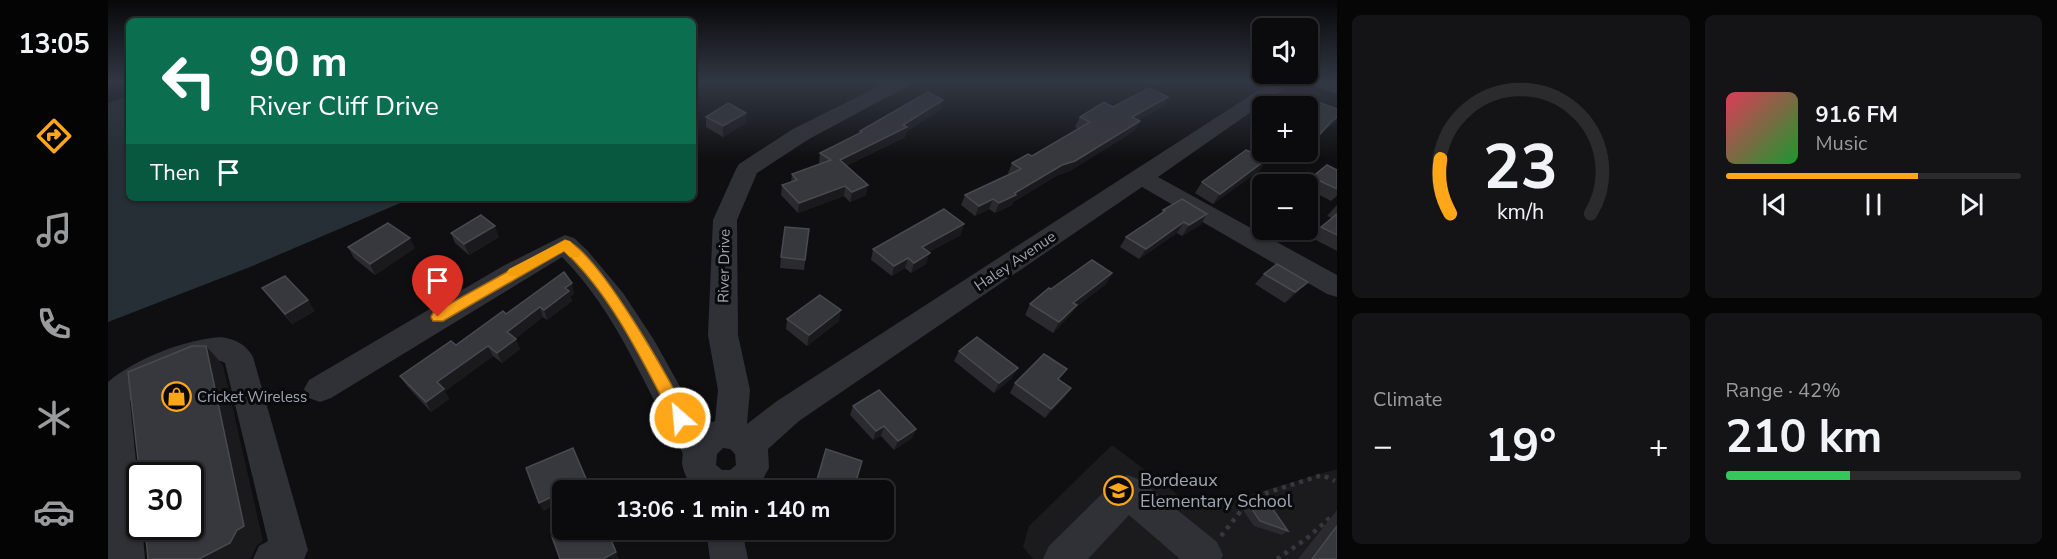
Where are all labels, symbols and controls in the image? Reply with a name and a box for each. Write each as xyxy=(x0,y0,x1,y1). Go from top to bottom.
map controls xyxy=(1252,18,1318,240)
button: sound xyxy=(1252,18,1318,84)
text: 13:05 xyxy=(18,26,90,63)
text: 90 m xyxy=(249,34,348,91)
icon: left xyxy=(150,42,228,120)
text: River Cliff Drive xyxy=(249,88,439,125)
button: + xyxy=(1252,96,1318,162)
text: 91.6 FM xyxy=(1816,100,1898,130)
icon: directions xyxy=(33,115,75,157)
text: 23 xyxy=(1483,125,1558,210)
text: Music xyxy=(1816,130,1867,157)
icon: arrive xyxy=(212,156,245,189)
text: Then xyxy=(150,158,200,188)
button: − xyxy=(1252,174,1318,240)
icon: previous xyxy=(1758,188,1791,221)
icon: pause xyxy=(1857,188,1890,221)
icon: next xyxy=(1955,188,1988,221)
text: km/h xyxy=(1497,197,1544,227)
icon: music xyxy=(33,209,75,251)
street label: Haley Avenue xyxy=(970,226,1060,296)
street label: River Drive xyxy=(713,229,735,303)
pin xyxy=(412,255,463,317)
icon: arrive xyxy=(421,264,454,297)
icon: phone xyxy=(33,303,75,345)
text: Range · 42% xyxy=(1726,377,1841,404)
shop icon: Cricket Wireless xyxy=(160,381,192,413)
position arrow xyxy=(648,386,712,450)
text: Climate xyxy=(1373,386,1442,413)
place label: Cricket Wireless xyxy=(197,387,307,407)
icon: climate xyxy=(33,397,75,439)
text: 210 km xyxy=(1726,407,1882,468)
text: 19° xyxy=(1485,416,1556,477)
text: − xyxy=(1373,424,1393,469)
text: + xyxy=(1649,424,1669,469)
speed limit sign: 30 xyxy=(126,462,204,540)
place label: Bordeaux Elementary School xyxy=(1140,468,1293,513)
school or university icon: Bordeaux Elementary School xyxy=(1103,474,1135,506)
icon: car xyxy=(33,491,75,533)
text: 13:06 · 1 min · 140 m xyxy=(616,495,830,525)

